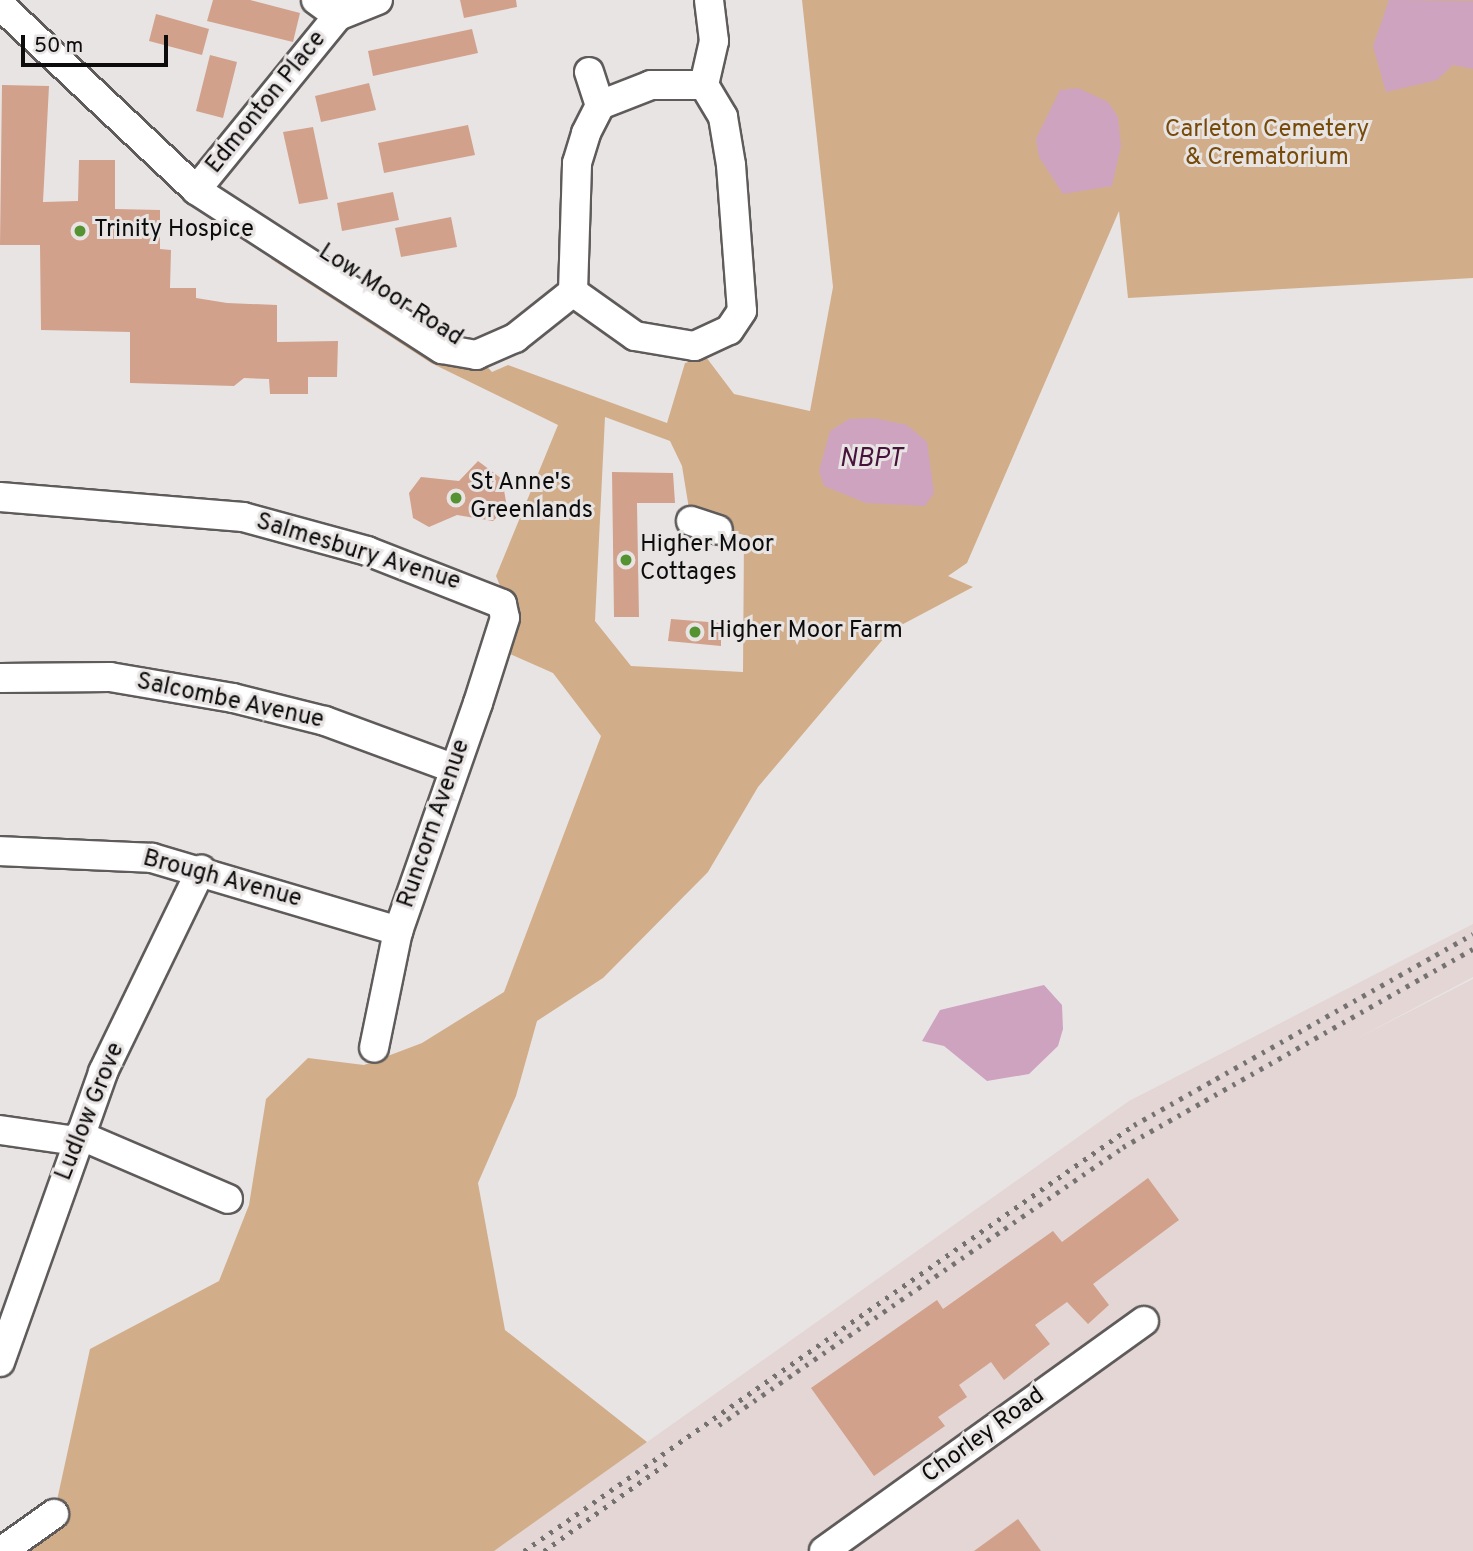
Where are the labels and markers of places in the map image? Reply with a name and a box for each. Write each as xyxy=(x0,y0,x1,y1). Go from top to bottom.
place label: Trinity Hospice xyxy=(94,217,254,245)
marker: Trinity Hospice xyxy=(72,223,88,239)
place label: St Anne's Greenlands xyxy=(470,470,593,526)
marker: St Anne's Greenlands xyxy=(448,490,464,506)
place label: Higher Moor Cottages xyxy=(640,532,774,588)
marker: Higher Moor Cottages xyxy=(618,552,634,568)
place label: Higher Moor Farm xyxy=(709,618,903,646)
marker: Higher Moor Farm xyxy=(687,624,703,640)

